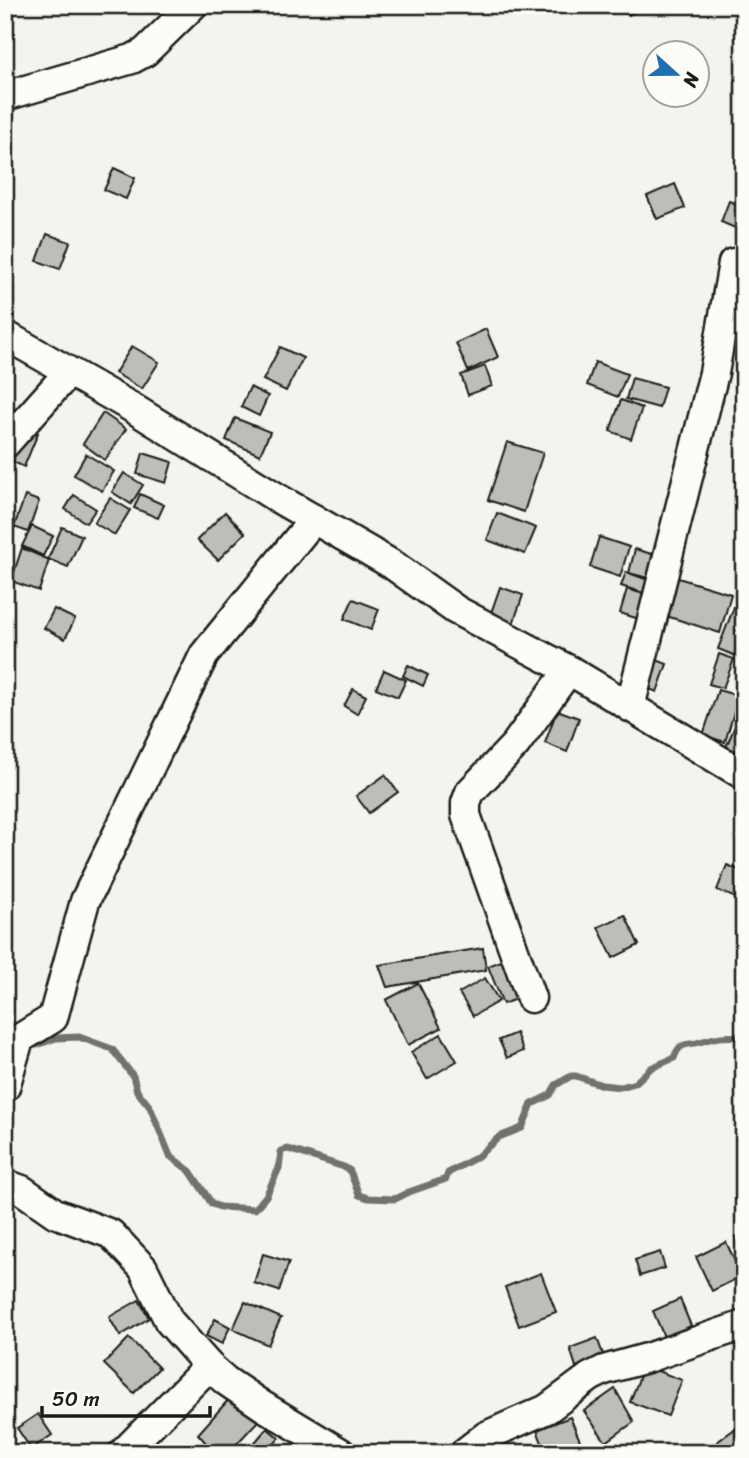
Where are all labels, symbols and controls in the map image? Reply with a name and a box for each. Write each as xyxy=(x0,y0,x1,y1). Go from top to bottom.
north arrow xyxy=(640,38,710,108)
text: N xyxy=(673,67,710,93)
scale bar xyxy=(42,1374,210,1418)
text: 50 m xyxy=(52,1380,100,1418)

